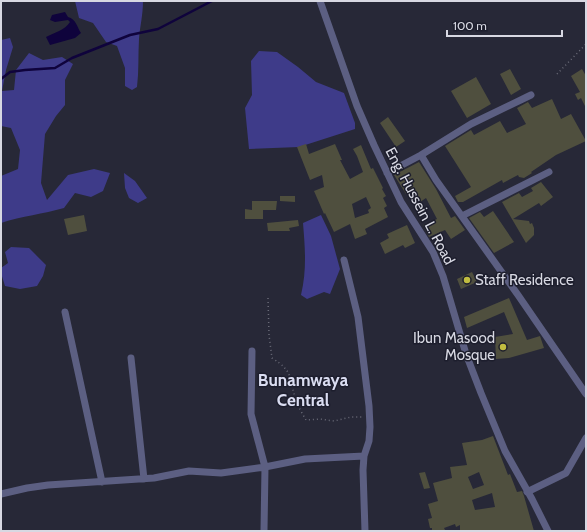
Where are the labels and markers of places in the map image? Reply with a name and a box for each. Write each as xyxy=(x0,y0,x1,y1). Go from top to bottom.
place label: Staff Residence xyxy=(475,271,574,289)
marker: Staff Residence xyxy=(462,275,472,285)
place label: Ibun Masood Mosque xyxy=(413,329,495,364)
marker: Ibun Masood Mosque xyxy=(498,342,508,352)

